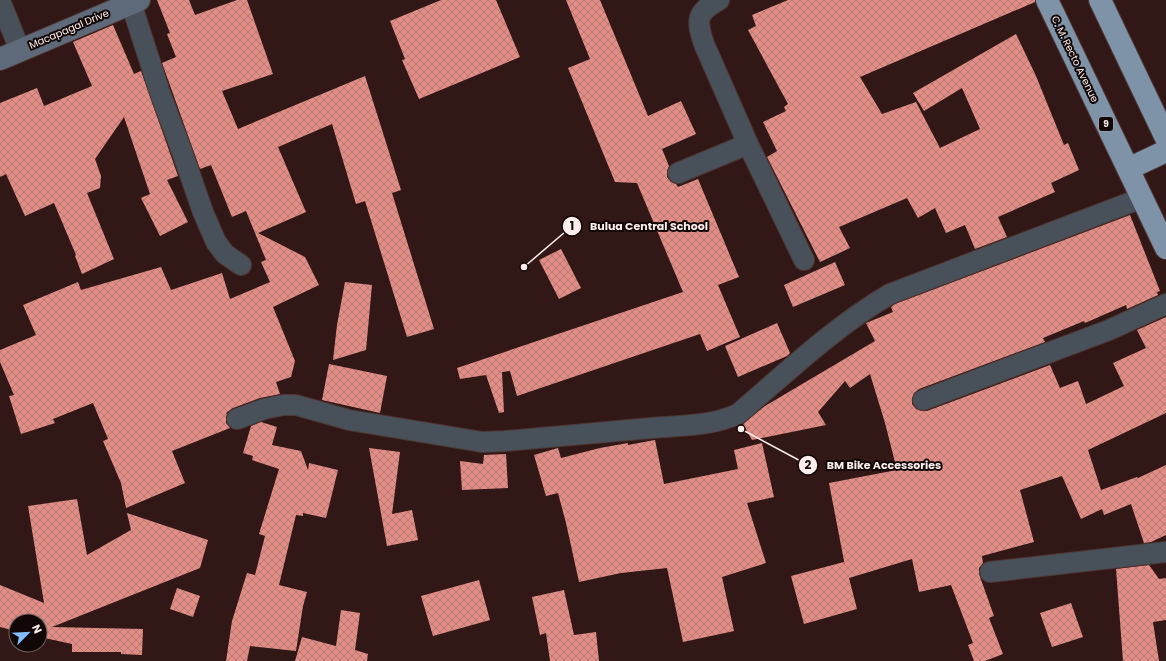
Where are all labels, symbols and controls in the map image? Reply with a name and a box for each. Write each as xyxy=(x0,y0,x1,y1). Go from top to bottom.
street label: Macapagal Drive xyxy=(27,5,111,53)
street label: C. M. Recto Avenue xyxy=(1048,13,1102,105)
road number: 9 xyxy=(1099,117,1113,131)
callout: Bulua Central School xyxy=(562,214,716,237)
text: 1 xyxy=(570,217,574,234)
text: Bulua Central School xyxy=(590,218,708,234)
callout: BM Bike Accessories xyxy=(798,453,949,476)
text: 2 xyxy=(805,456,812,473)
text: BM Bike Accessories xyxy=(827,457,941,473)
north arrow xyxy=(8,613,48,653)
text: N xyxy=(28,622,46,636)

